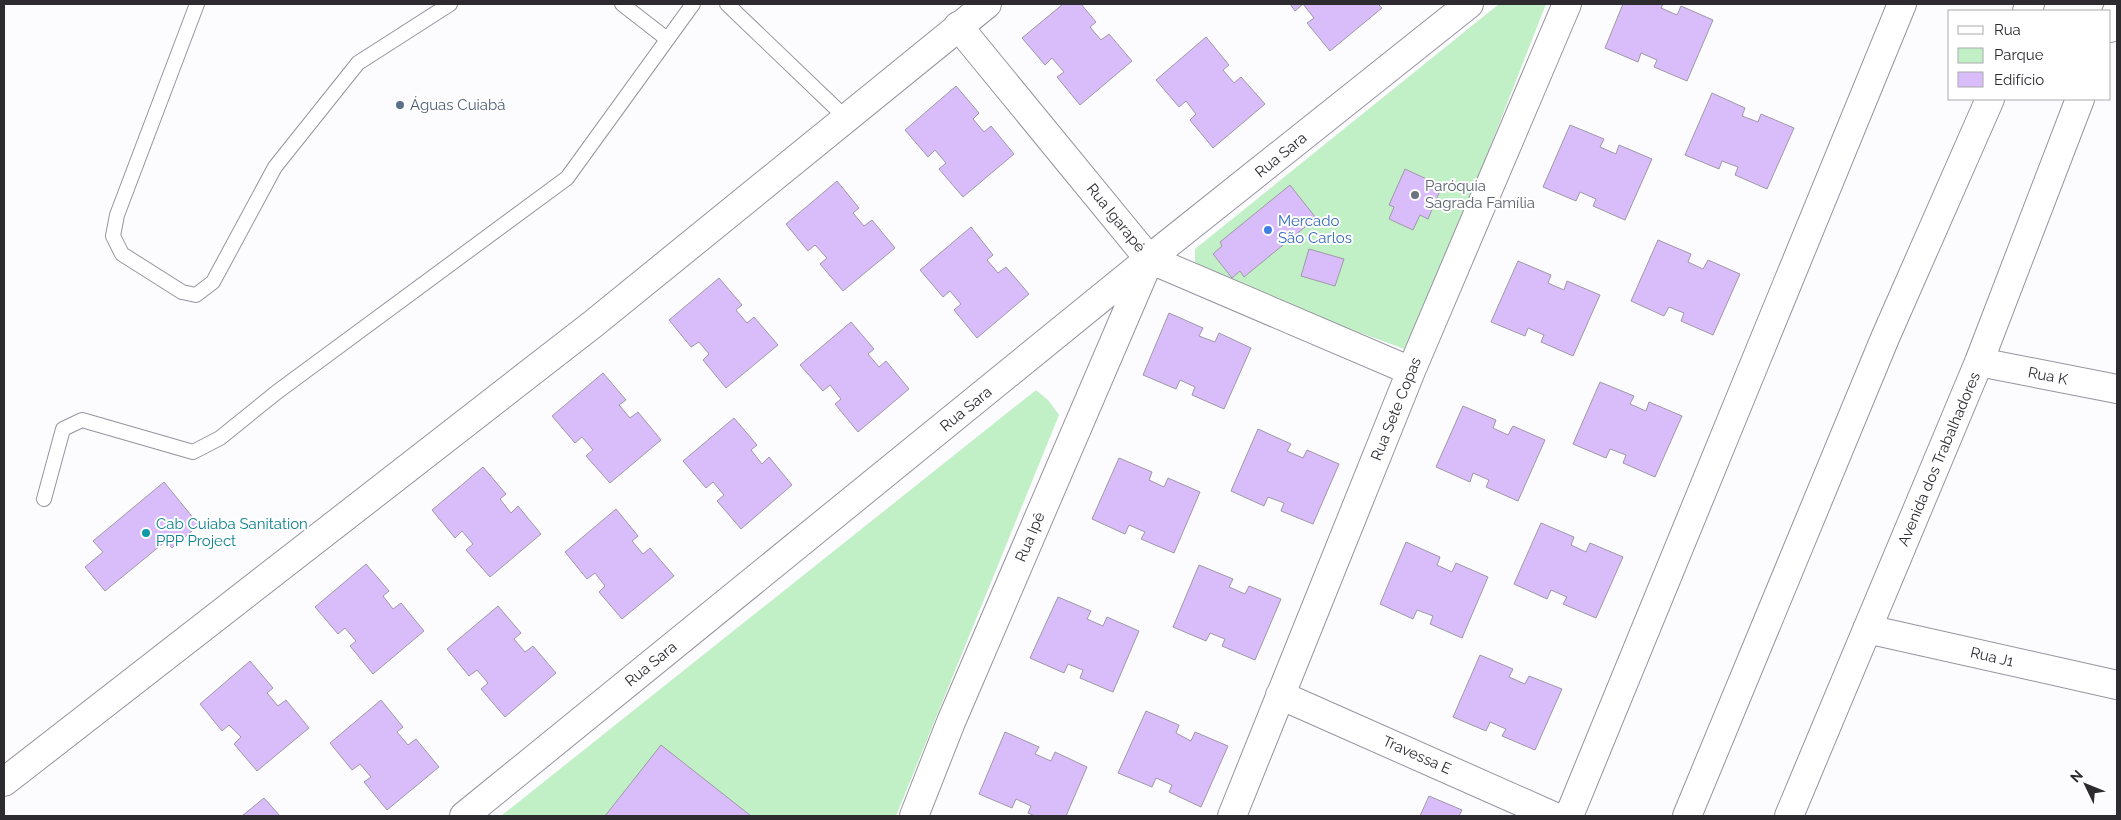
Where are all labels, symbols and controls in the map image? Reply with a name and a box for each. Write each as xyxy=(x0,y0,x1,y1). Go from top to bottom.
legend xyxy=(1948,10,2111,100)
text: Rua xyxy=(1994,21,2021,39)
text: Parque xyxy=(1994,46,2044,64)
text: Edifício xyxy=(1994,71,2044,89)
place label: Águas Cuiabá xyxy=(410,96,505,114)
marker: Águas Cuiabá xyxy=(394,99,406,111)
street label: Rua Sara xyxy=(1252,129,1310,181)
place label: Paróquia Sagrada Família xyxy=(1425,177,1535,212)
street label: Rua Igarapé xyxy=(1083,180,1149,256)
marker: Paróquia Sagrada Família xyxy=(1409,189,1421,201)
place label: Mercado São Carlos xyxy=(1278,212,1352,247)
marker: Mercado São Carlos xyxy=(1262,224,1274,236)
street label: Rua Sete Copas xyxy=(1367,355,1425,463)
street label: Rua K xyxy=(2027,363,2070,389)
street label: Avenida dos Trabalhadores xyxy=(1894,369,1984,549)
street label: Rua Sara xyxy=(937,383,995,435)
street label: Rua Ipê xyxy=(1011,509,1049,565)
place label: Cab Cuiaba Sanitation PPP Project xyxy=(156,515,308,550)
marker: Cab Cuiaba Sanitation PPP Project xyxy=(140,527,152,539)
street label: Rua Sara xyxy=(622,638,680,690)
street label: Rua J1 xyxy=(1969,643,2016,671)
street label: Travessa E xyxy=(1380,732,1454,778)
north arrow xyxy=(2061,760,2111,810)
text: N xyxy=(2067,767,2086,785)

